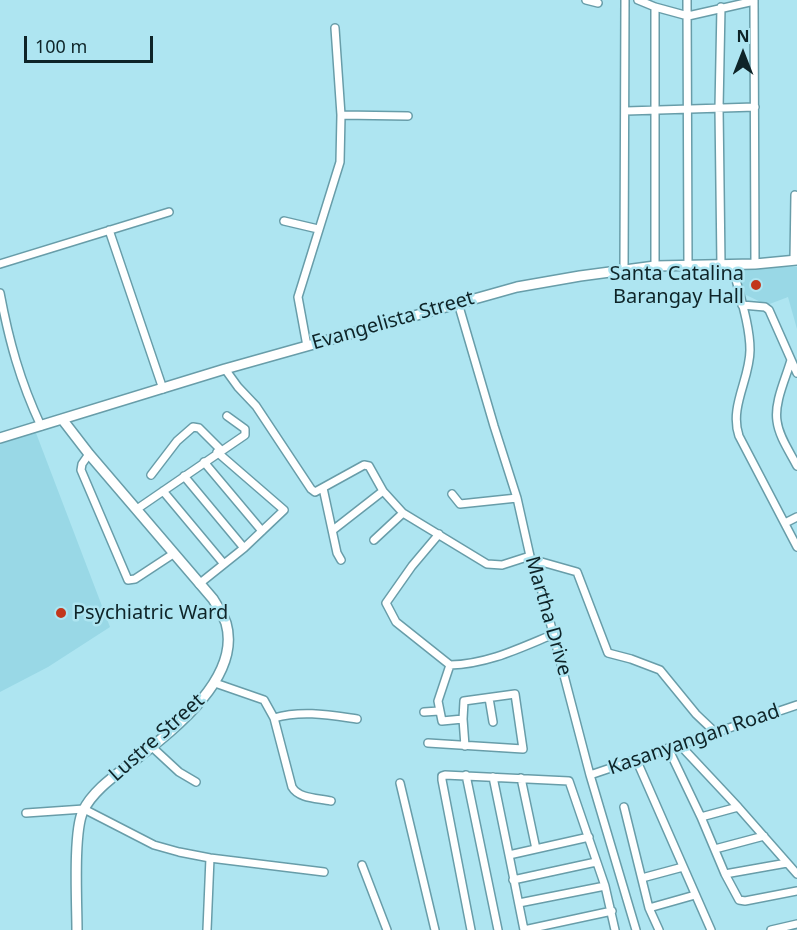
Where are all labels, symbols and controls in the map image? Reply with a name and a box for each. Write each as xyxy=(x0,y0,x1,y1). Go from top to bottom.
scale bar xyxy=(27,24,156,62)
north arrow xyxy=(713,24,773,84)
text: N xyxy=(736,25,750,47)
text: 100 m xyxy=(35,34,87,58)
place label: Santa Catalina Barangay Hall xyxy=(610,262,744,309)
marker: Santa Catalina Barangay Hall xyxy=(749,278,763,292)
street label: Evangelista Street xyxy=(309,286,477,356)
street label: Martha Drive xyxy=(520,554,576,678)
place label: Psychiatric Ward xyxy=(73,601,228,625)
marker: Psychiatric Ward xyxy=(54,606,68,620)
street label: Lustre Street xyxy=(104,689,210,787)
street label: Kasanyangan Road xyxy=(605,699,783,781)

